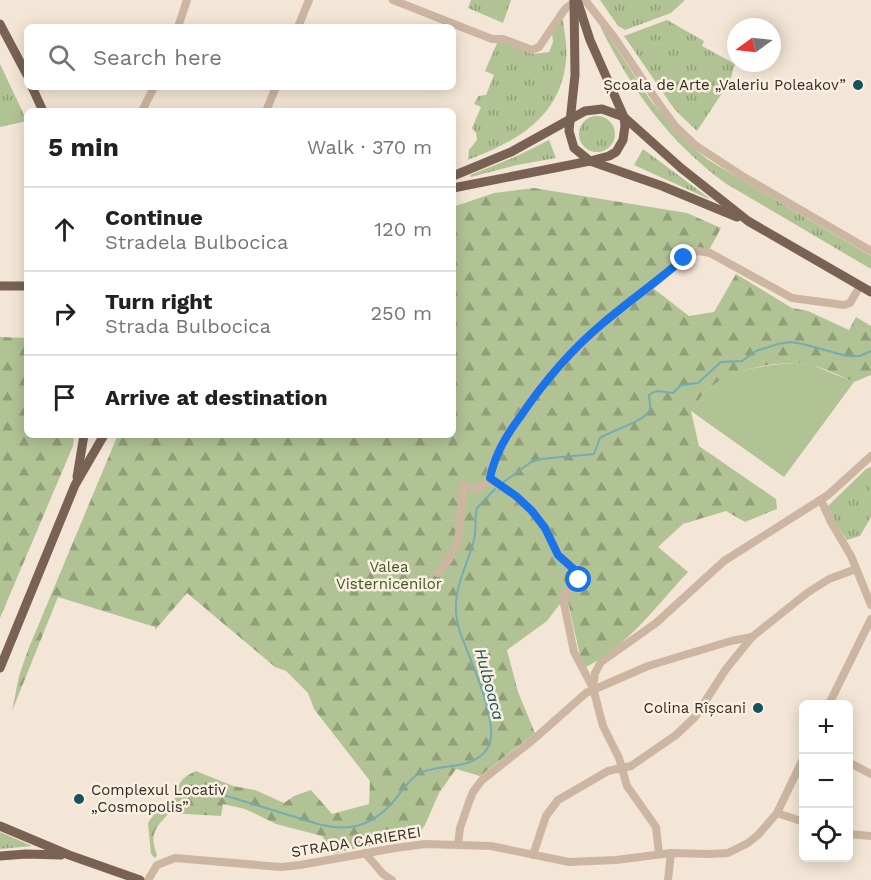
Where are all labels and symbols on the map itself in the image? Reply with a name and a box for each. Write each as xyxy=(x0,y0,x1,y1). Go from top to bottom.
north arrow xyxy=(727,18,781,72)
place label: Școala de Arte „Valeriu Poleakov” xyxy=(603,76,846,94)
marker: Școala de Arte „Valeriu Poleakov” xyxy=(851,78,865,92)
route end xyxy=(670,244,696,270)
park label: Valea Visternicenilor xyxy=(336,558,442,593)
route start xyxy=(565,566,591,592)
water label: Hulboaca xyxy=(471,646,508,722)
place label: Colina Rîșcani xyxy=(644,699,746,717)
marker: Colina Rîșcani xyxy=(751,701,765,715)
place label: Complexul Locativ „Cosmopolis” xyxy=(91,781,226,816)
marker: Complexul Locativ „Cosmopolis” xyxy=(72,792,86,806)
street label: STRADA CARIEREI xyxy=(290,823,422,861)

